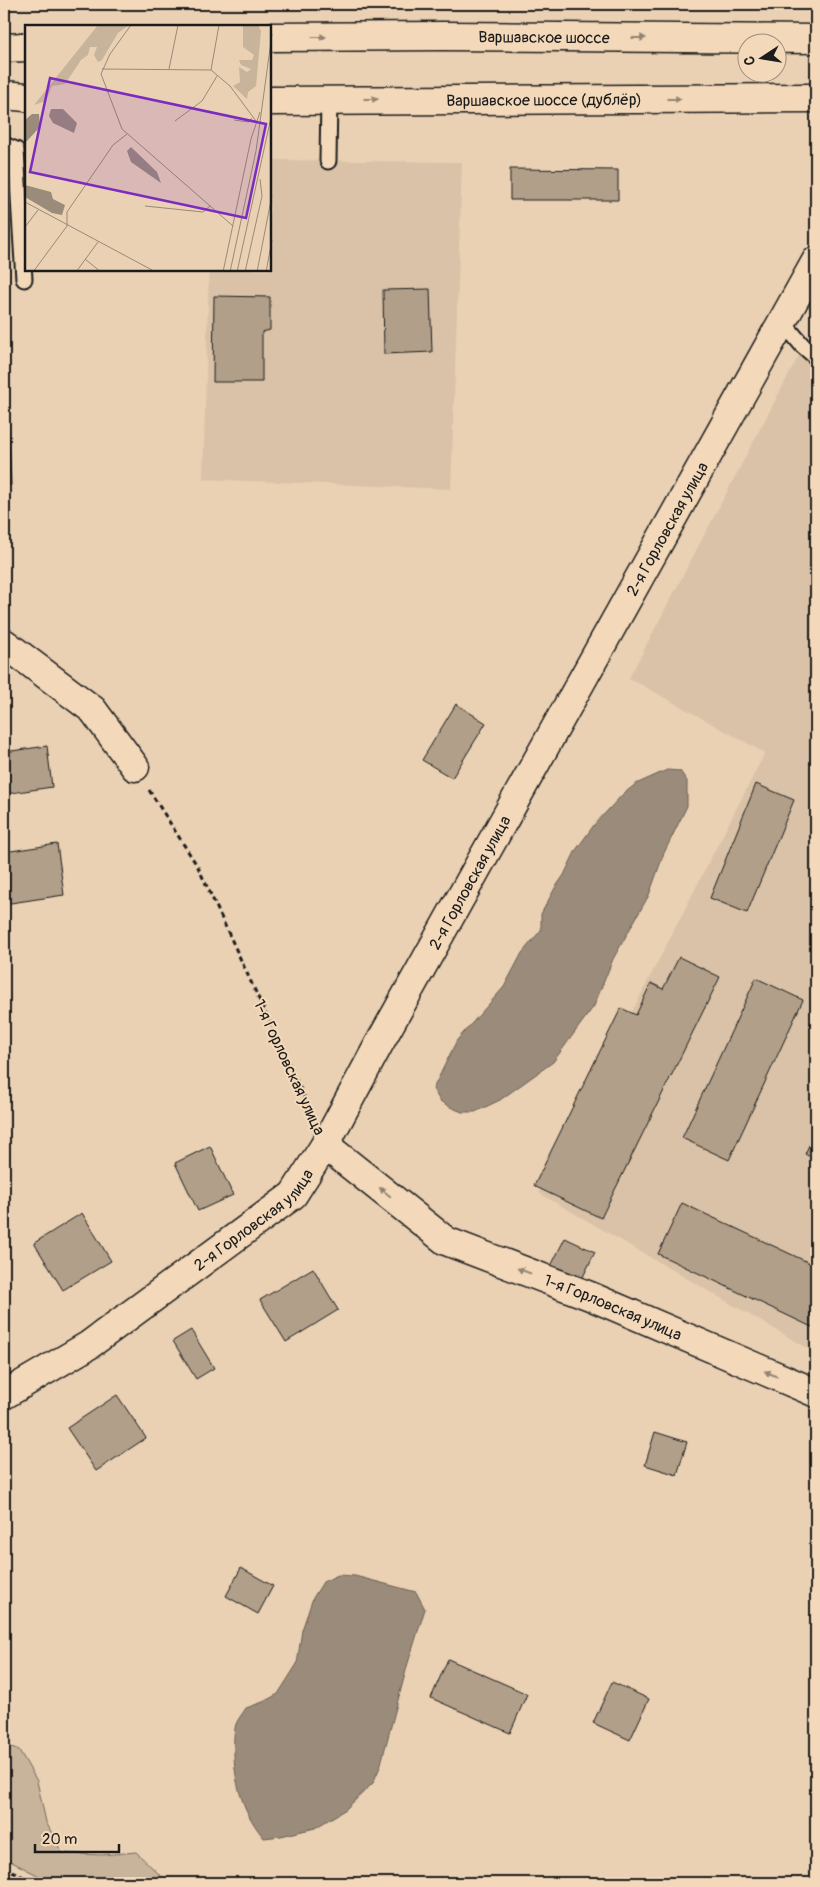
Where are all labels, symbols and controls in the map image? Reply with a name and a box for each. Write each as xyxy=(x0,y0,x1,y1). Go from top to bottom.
inset map xyxy=(25,25,271,271)
street label: Варшавское шоссе xyxy=(478,27,610,48)
north arrow xyxy=(738,32,788,82)
one-way arrow xyxy=(311,33,327,41)
one-way arrow xyxy=(631,34,647,42)
text: С xyxy=(740,54,759,67)
street label: Варшавское шоссе (дублёр) xyxy=(446,90,642,111)
one-way arrow xyxy=(363,95,379,103)
one-way arrow xyxy=(666,95,682,103)
street label: 2-я Горловская улица xyxy=(622,459,713,600)
street label: 2-я Горловская улица xyxy=(425,812,516,953)
street label: 1-я Горловская улица xyxy=(249,996,329,1138)
street label: 2-я Горловская улица xyxy=(190,1165,318,1276)
one-way arrow xyxy=(379,1187,392,1198)
one-way arrow xyxy=(517,1267,532,1274)
street label: 1-я Горловская улица xyxy=(541,1270,685,1345)
one-way arrow xyxy=(763,1370,778,1378)
scale bar xyxy=(35,1822,119,1854)
text: 20 m xyxy=(42,1830,77,1849)

